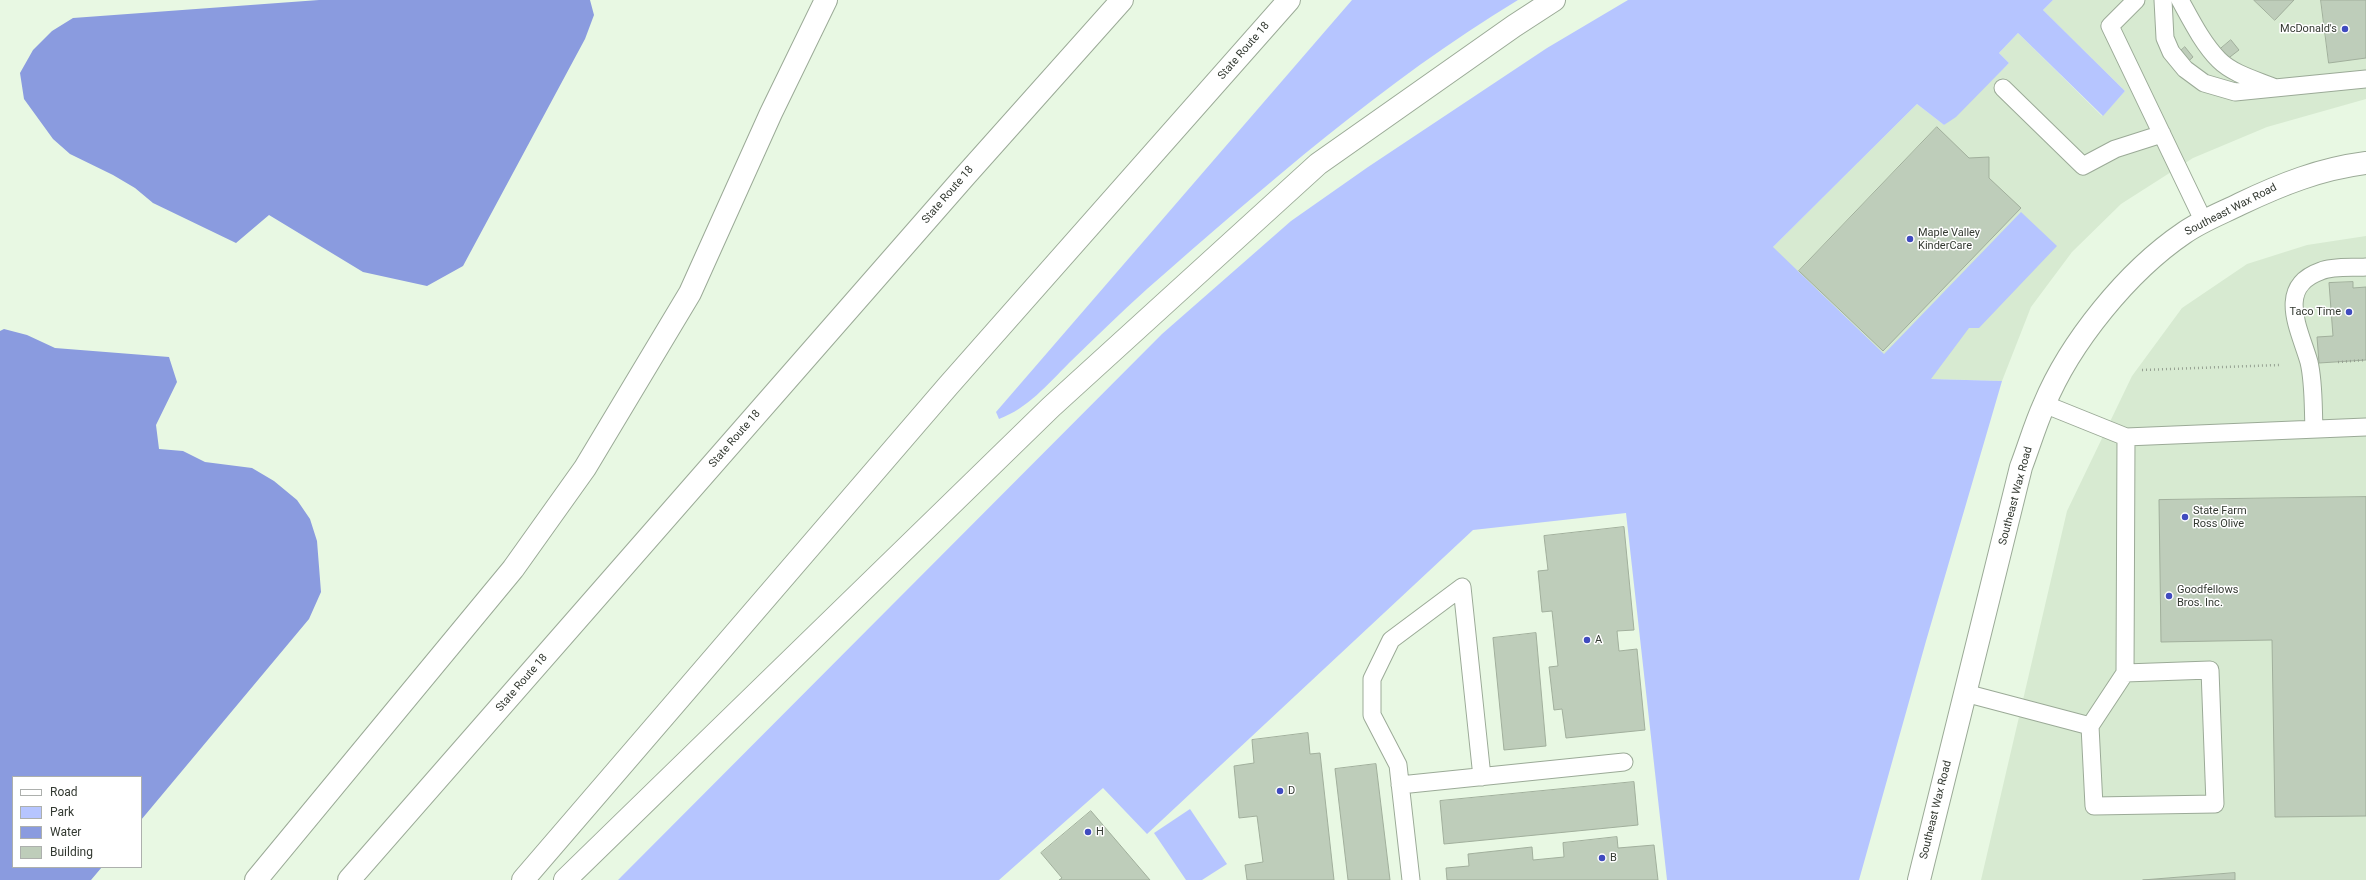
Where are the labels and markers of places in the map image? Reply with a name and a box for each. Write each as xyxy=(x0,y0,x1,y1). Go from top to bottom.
place label: McDonald's xyxy=(2280,22,2337,36)
marker: McDonald's xyxy=(2340,24,2350,34)
place label: Maple Valley KinderCare xyxy=(1918,226,1980,252)
marker: Maple Valley KinderCare xyxy=(1905,234,1915,244)
place label: Taco Time xyxy=(2290,305,2341,319)
marker: Taco Time xyxy=(2344,307,2354,317)
place label: State Farm Ross Olive xyxy=(2193,504,2247,530)
marker: State Farm Ross Olive xyxy=(2180,512,2190,522)
place label: Goodfellows Bros. Inc. xyxy=(2177,583,2238,609)
marker: Goodfellows Bros. Inc. xyxy=(2164,591,2174,601)
place label: A xyxy=(1595,633,1602,647)
marker: A xyxy=(1582,635,1592,645)
place label: D xyxy=(1288,784,1295,798)
marker: D xyxy=(1275,786,1285,796)
place label: H xyxy=(1096,825,1104,839)
marker: H xyxy=(1083,827,1093,837)
place label: B xyxy=(1610,851,1617,865)
marker: B xyxy=(1597,853,1607,863)

